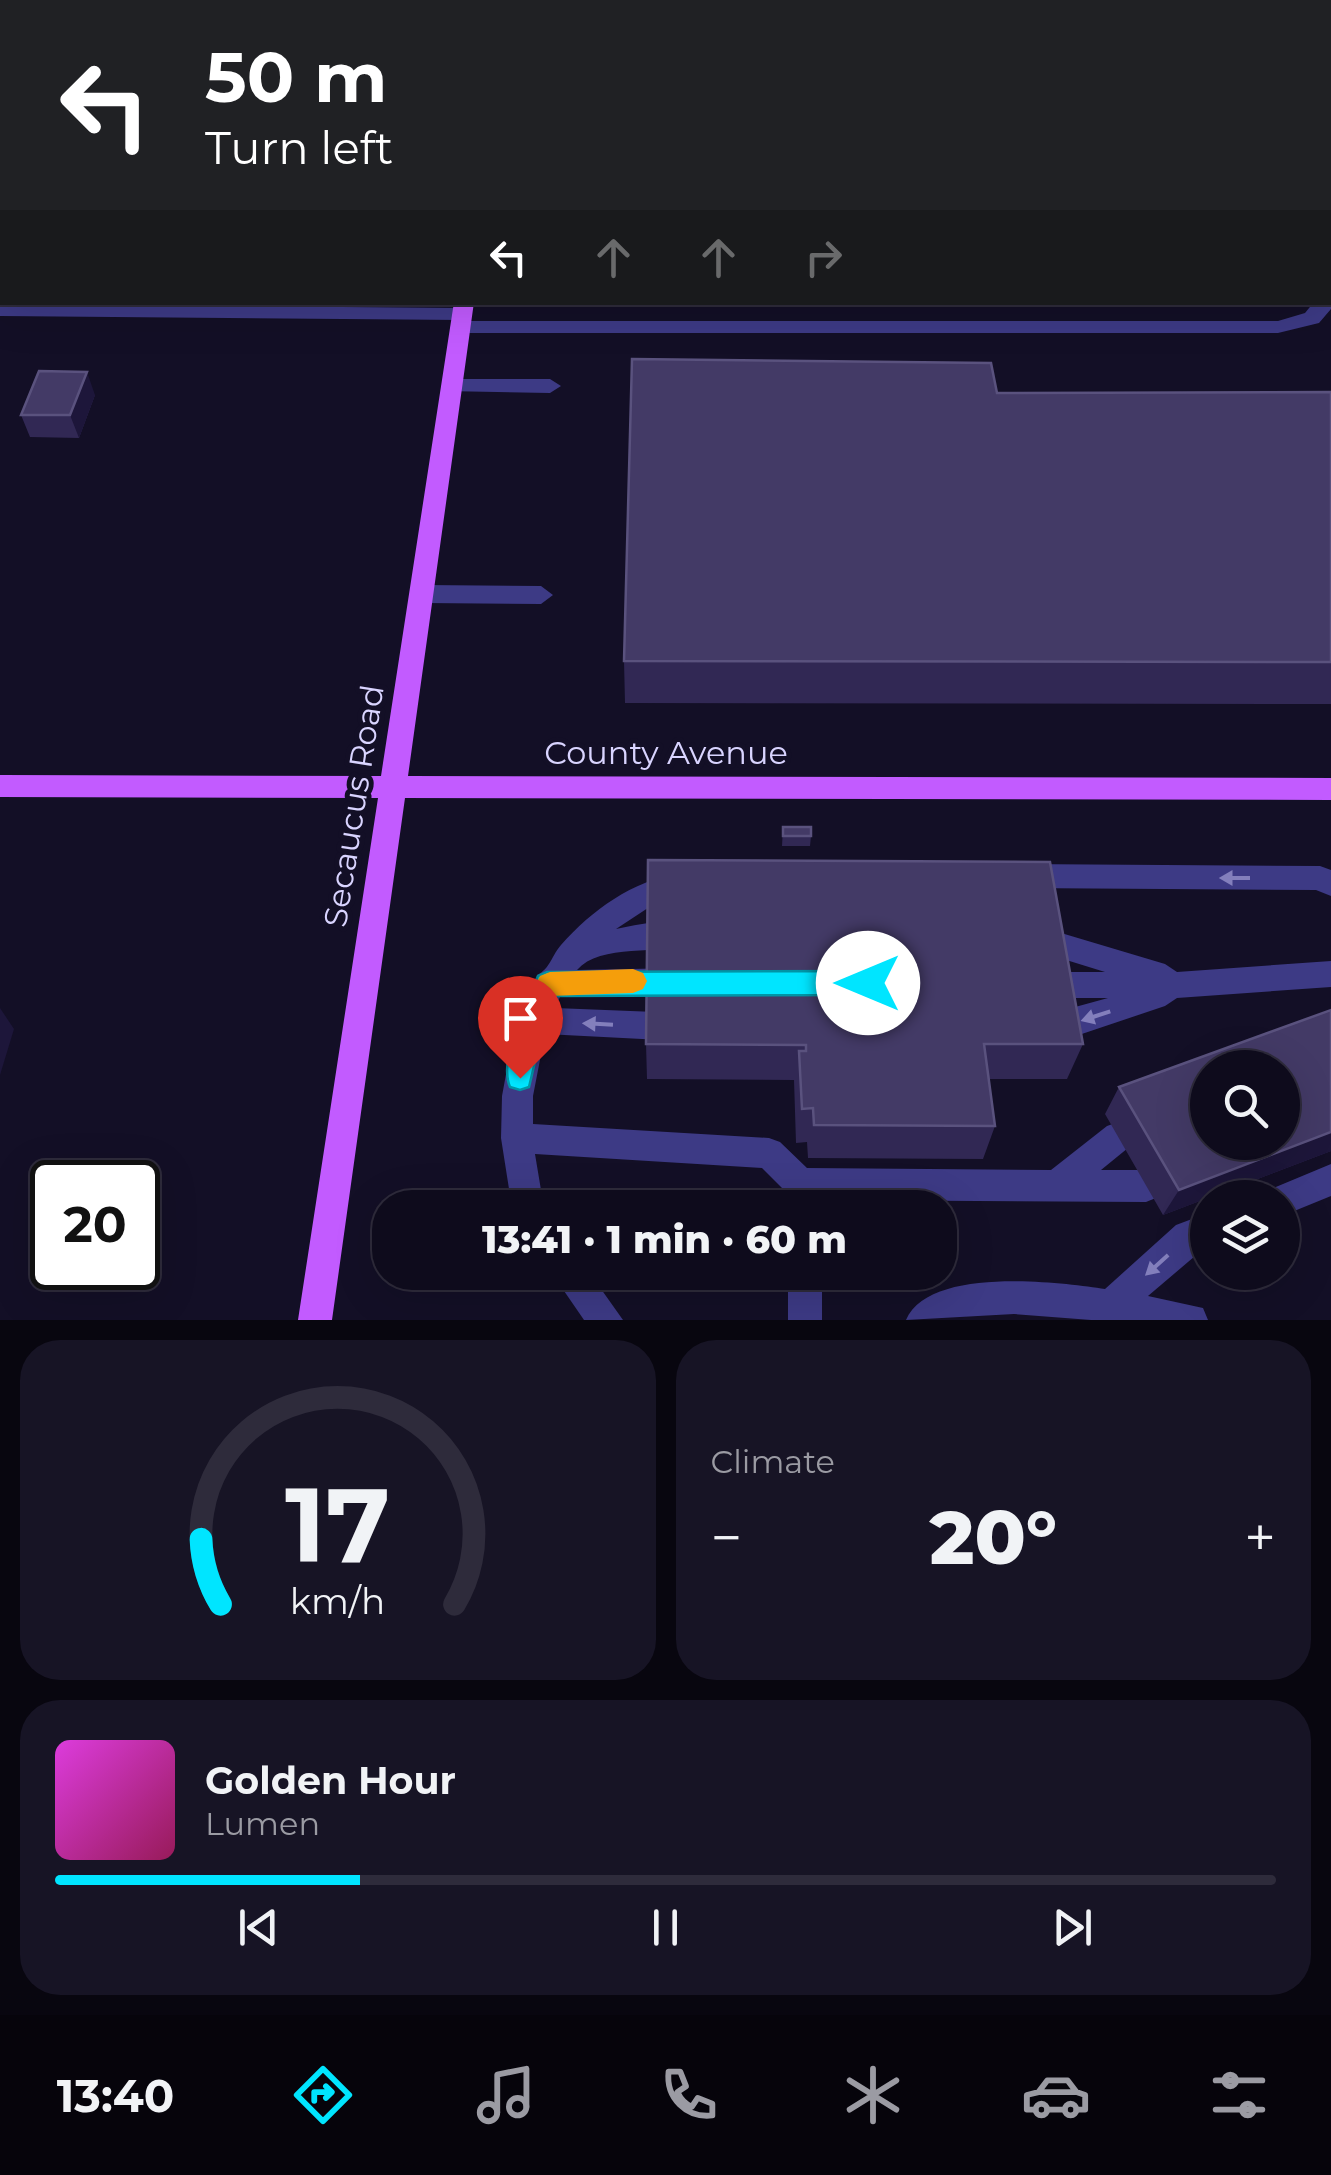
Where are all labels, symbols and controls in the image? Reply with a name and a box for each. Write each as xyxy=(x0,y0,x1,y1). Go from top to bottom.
text: 50 m xyxy=(205,34,387,120)
icon: left xyxy=(40,40,170,170)
text: Turn left xyxy=(205,120,393,175)
icon: left xyxy=(481,230,536,285)
icon: ahead xyxy=(586,230,641,285)
icon: ahead xyxy=(691,230,746,285)
icon: right xyxy=(796,230,851,285)
street label: Secaucus Road xyxy=(315,682,392,930)
street label: County Avenue xyxy=(544,733,788,772)
one-way arrow xyxy=(1218,870,1250,886)
position arrow xyxy=(816,931,920,1035)
pin xyxy=(478,976,563,1079)
icon: arrive xyxy=(493,991,548,1046)
one-way arrow xyxy=(1080,1009,1110,1024)
one-way arrow xyxy=(581,1016,613,1032)
map controls xyxy=(1190,1050,1300,1290)
button: search xyxy=(1190,1050,1300,1160)
speed limit sign: 20 xyxy=(30,1160,160,1290)
button: layers xyxy=(1190,1180,1300,1290)
text: 13:41 · 1 min · 60 m xyxy=(482,1216,847,1263)
one-way arrow xyxy=(1145,1253,1170,1275)
text: Climate xyxy=(711,1442,835,1481)
text: 17 xyxy=(285,1461,390,1588)
text: 20° xyxy=(929,1491,1057,1583)
text: − xyxy=(711,1504,742,1571)
text: + xyxy=(1244,1504,1276,1571)
text: km/h xyxy=(290,1579,385,1623)
text: Golden Hour xyxy=(205,1757,456,1804)
text: Lumen xyxy=(205,1804,320,1843)
icon: previous xyxy=(231,1900,286,1955)
icon: pause xyxy=(638,1900,693,1955)
icon: next xyxy=(1045,1900,1100,1955)
icon: directions xyxy=(288,2060,358,2130)
icon: music xyxy=(471,2060,541,2130)
icon: phone xyxy=(654,2060,724,2130)
icon: climate xyxy=(838,2060,908,2130)
icon: car xyxy=(1021,2060,1091,2130)
icon: filters xyxy=(1204,2060,1274,2130)
text: 13:40 xyxy=(57,2068,174,2123)

